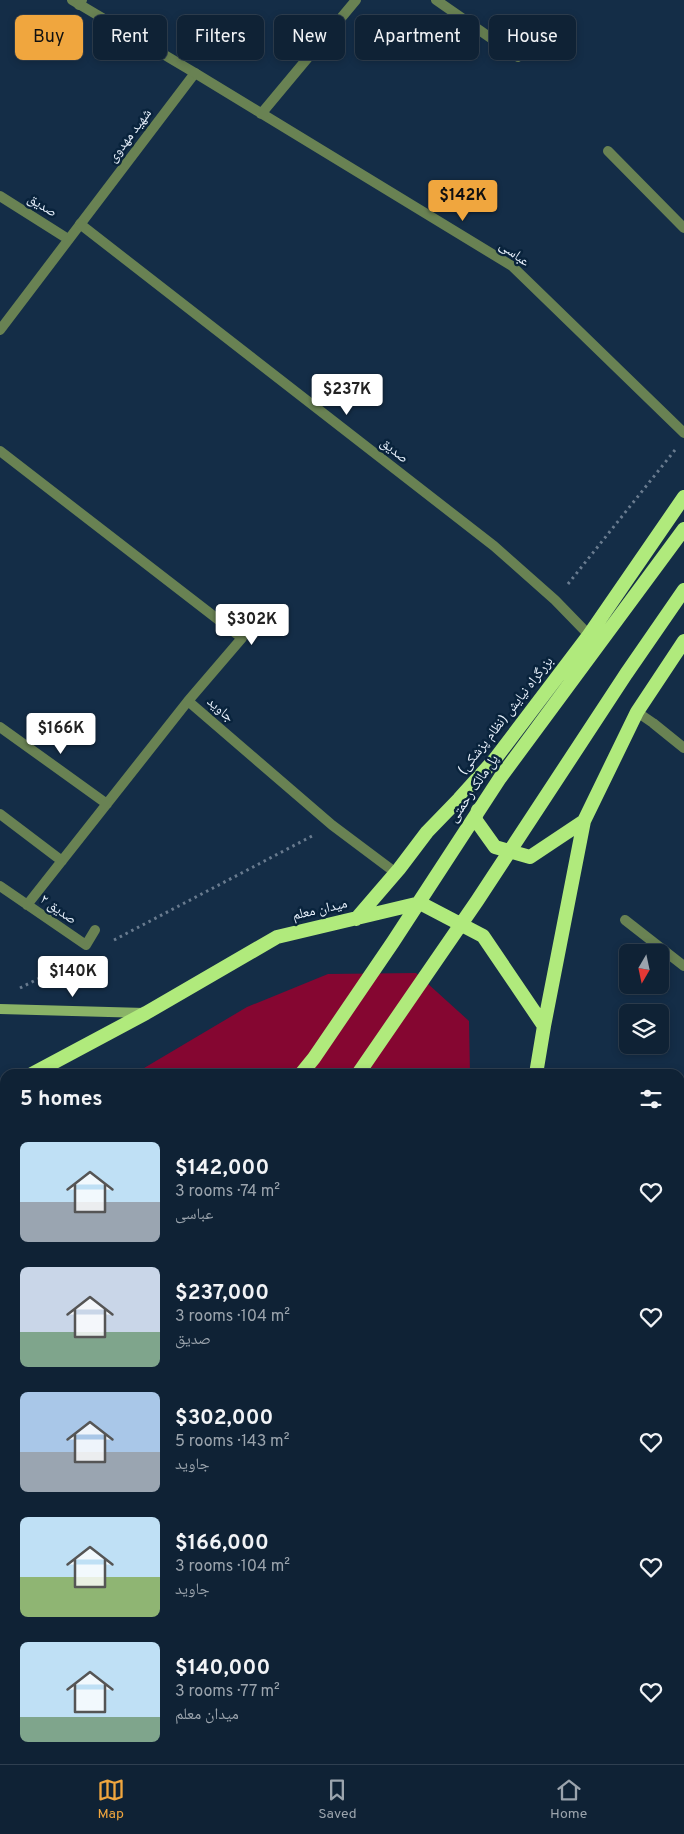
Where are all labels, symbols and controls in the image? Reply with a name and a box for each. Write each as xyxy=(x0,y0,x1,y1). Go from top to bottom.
chip: Buy xyxy=(15,15,83,60)
chip: Rent xyxy=(93,15,167,60)
chip: Filters xyxy=(177,15,264,60)
chip: New xyxy=(274,15,345,60)
chip: Apartment xyxy=(355,15,479,60)
chip: House xyxy=(489,15,576,60)
street label: شهید مهدوی xyxy=(104,106,156,166)
pin: $142K xyxy=(428,180,498,222)
text: $142K xyxy=(439,186,487,206)
street label: صدیق xyxy=(24,190,60,222)
street label: عباسی xyxy=(495,237,533,271)
pin: $237K xyxy=(312,374,382,416)
text: $237K xyxy=(323,380,371,400)
street label: صدیق xyxy=(376,435,412,467)
pin: $302K xyxy=(217,604,287,646)
text: $302K xyxy=(227,610,277,630)
street label: بزرگراه نیایش (نظام پزشکی) xyxy=(455,653,557,778)
street label: جاوید xyxy=(203,694,237,726)
pin: $166K xyxy=(26,712,96,755)
text: $166K xyxy=(37,719,85,739)
street label: پل مالک رحمتی xyxy=(445,752,503,826)
street label: صدیق ۲ xyxy=(36,891,80,929)
street label: میدان معلم xyxy=(291,895,349,925)
north arrow xyxy=(619,944,669,994)
map controls xyxy=(619,944,669,1054)
pin: $140K xyxy=(38,956,108,998)
text: $140K xyxy=(49,962,97,982)
button: layers xyxy=(619,1004,669,1054)
icon: filters xyxy=(637,1085,665,1113)
text: 5 homes xyxy=(20,1086,103,1113)
text: $142,000 xyxy=(175,1155,269,1182)
icon: home xyxy=(60,1162,120,1222)
icon: heart xyxy=(637,1178,665,1206)
text: 3 rooms · 74 m² xyxy=(175,1182,280,1202)
text: عباسی xyxy=(175,1205,213,1225)
text: $237,000 xyxy=(175,1280,269,1307)
icon: home xyxy=(60,1287,120,1347)
icon: heart xyxy=(637,1303,665,1331)
text: 3 rooms · 104 m² xyxy=(175,1307,290,1327)
text: صدیق xyxy=(175,1330,211,1350)
text: $302,000 xyxy=(175,1405,273,1432)
icon: home xyxy=(60,1412,120,1472)
icon: heart xyxy=(637,1428,665,1456)
text: 5 rooms · 143 m² xyxy=(175,1432,289,1452)
text: جاوید xyxy=(175,1455,210,1475)
text: $166,000 xyxy=(175,1530,269,1557)
icon: home xyxy=(60,1537,120,1597)
icon: heart xyxy=(637,1553,665,1581)
text: 3 rooms · 104 m² xyxy=(175,1557,290,1577)
text: جاوید xyxy=(175,1580,210,1600)
text: $140,000 xyxy=(175,1655,270,1682)
icon: home xyxy=(60,1662,120,1722)
icon: heart xyxy=(637,1678,665,1706)
text: 3 rooms · 77 m² xyxy=(175,1682,280,1702)
text: میدان معلم xyxy=(175,1705,239,1725)
tab: Map xyxy=(97,1776,125,1823)
tab: Saved xyxy=(318,1776,357,1823)
tab: Home xyxy=(550,1776,587,1823)

